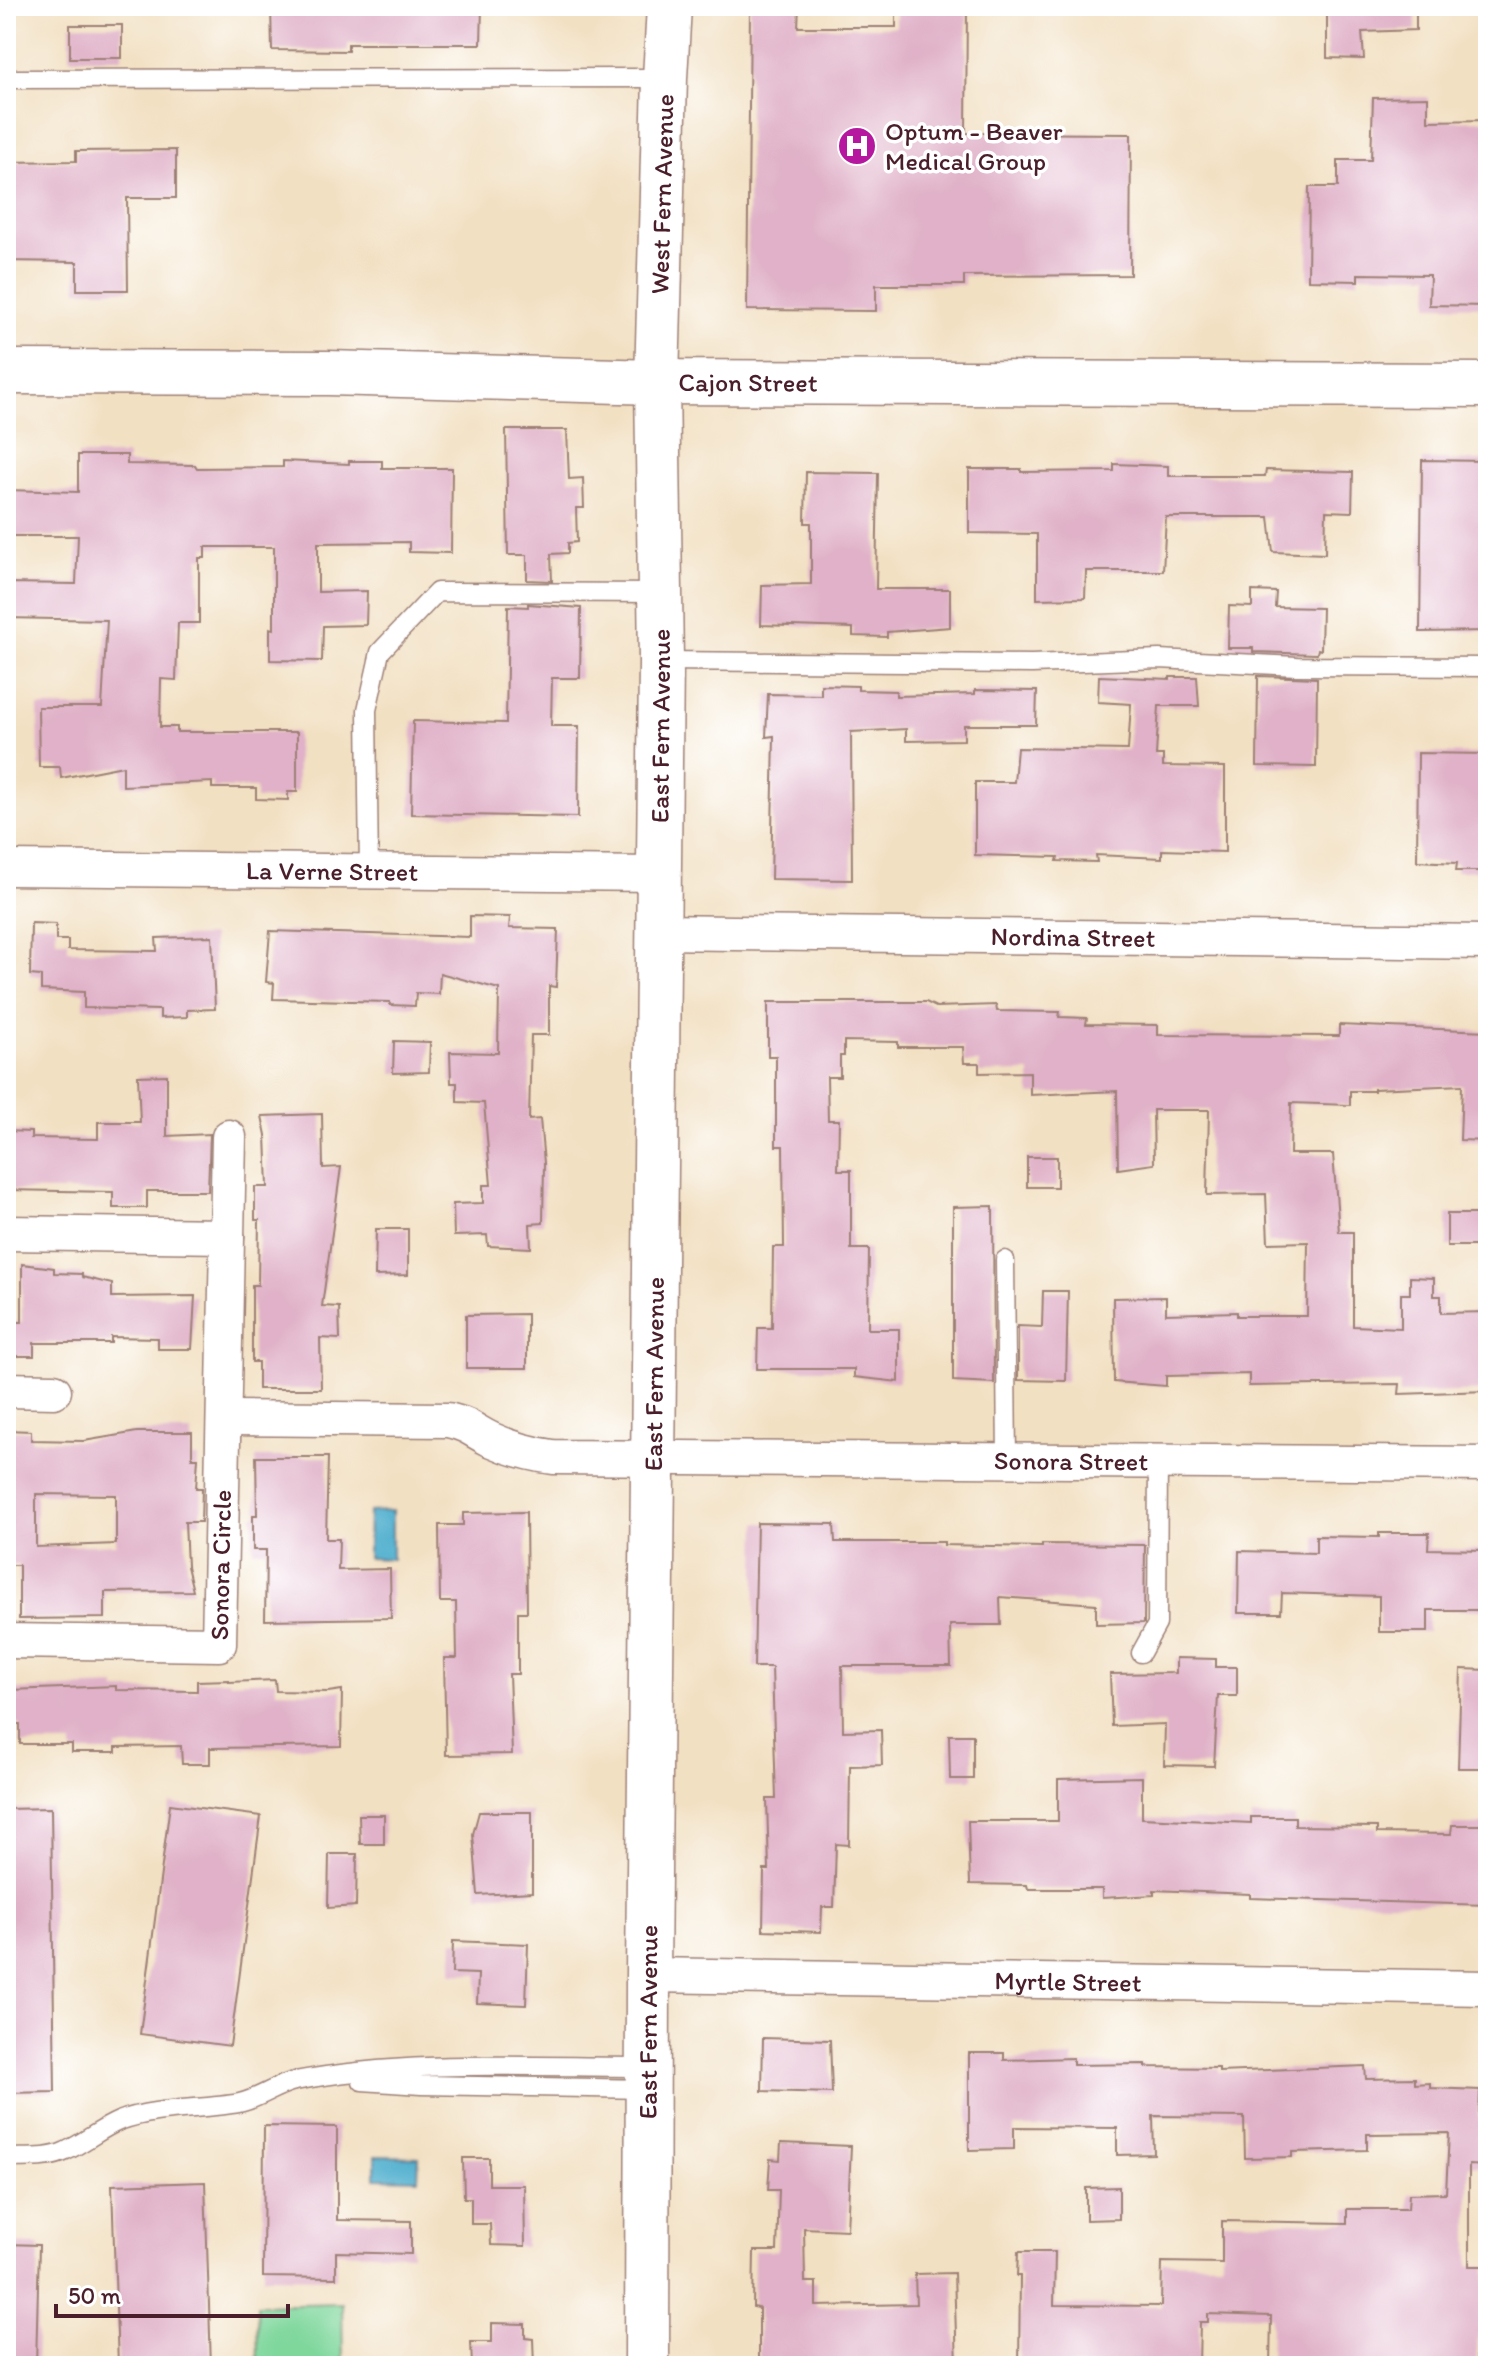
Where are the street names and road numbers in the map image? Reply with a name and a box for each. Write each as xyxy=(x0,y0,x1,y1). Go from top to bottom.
street label: West Fern Avenue xyxy=(643,94,681,295)
street label: Cajon Street xyxy=(678,366,818,399)
street label: East Fern Avenue xyxy=(643,629,677,823)
street label: La Verne Street xyxy=(246,854,418,888)
street label: Nordina Street xyxy=(990,920,1156,954)
street label: East Fern Avenue xyxy=(637,1277,671,1471)
street label: Sonora Street xyxy=(994,1444,1148,1477)
street label: Sonora Circle xyxy=(203,1489,238,1641)
street label: East Fern Avenue xyxy=(632,1925,664,2119)
street label: Myrtle Street xyxy=(994,1964,1142,1999)

